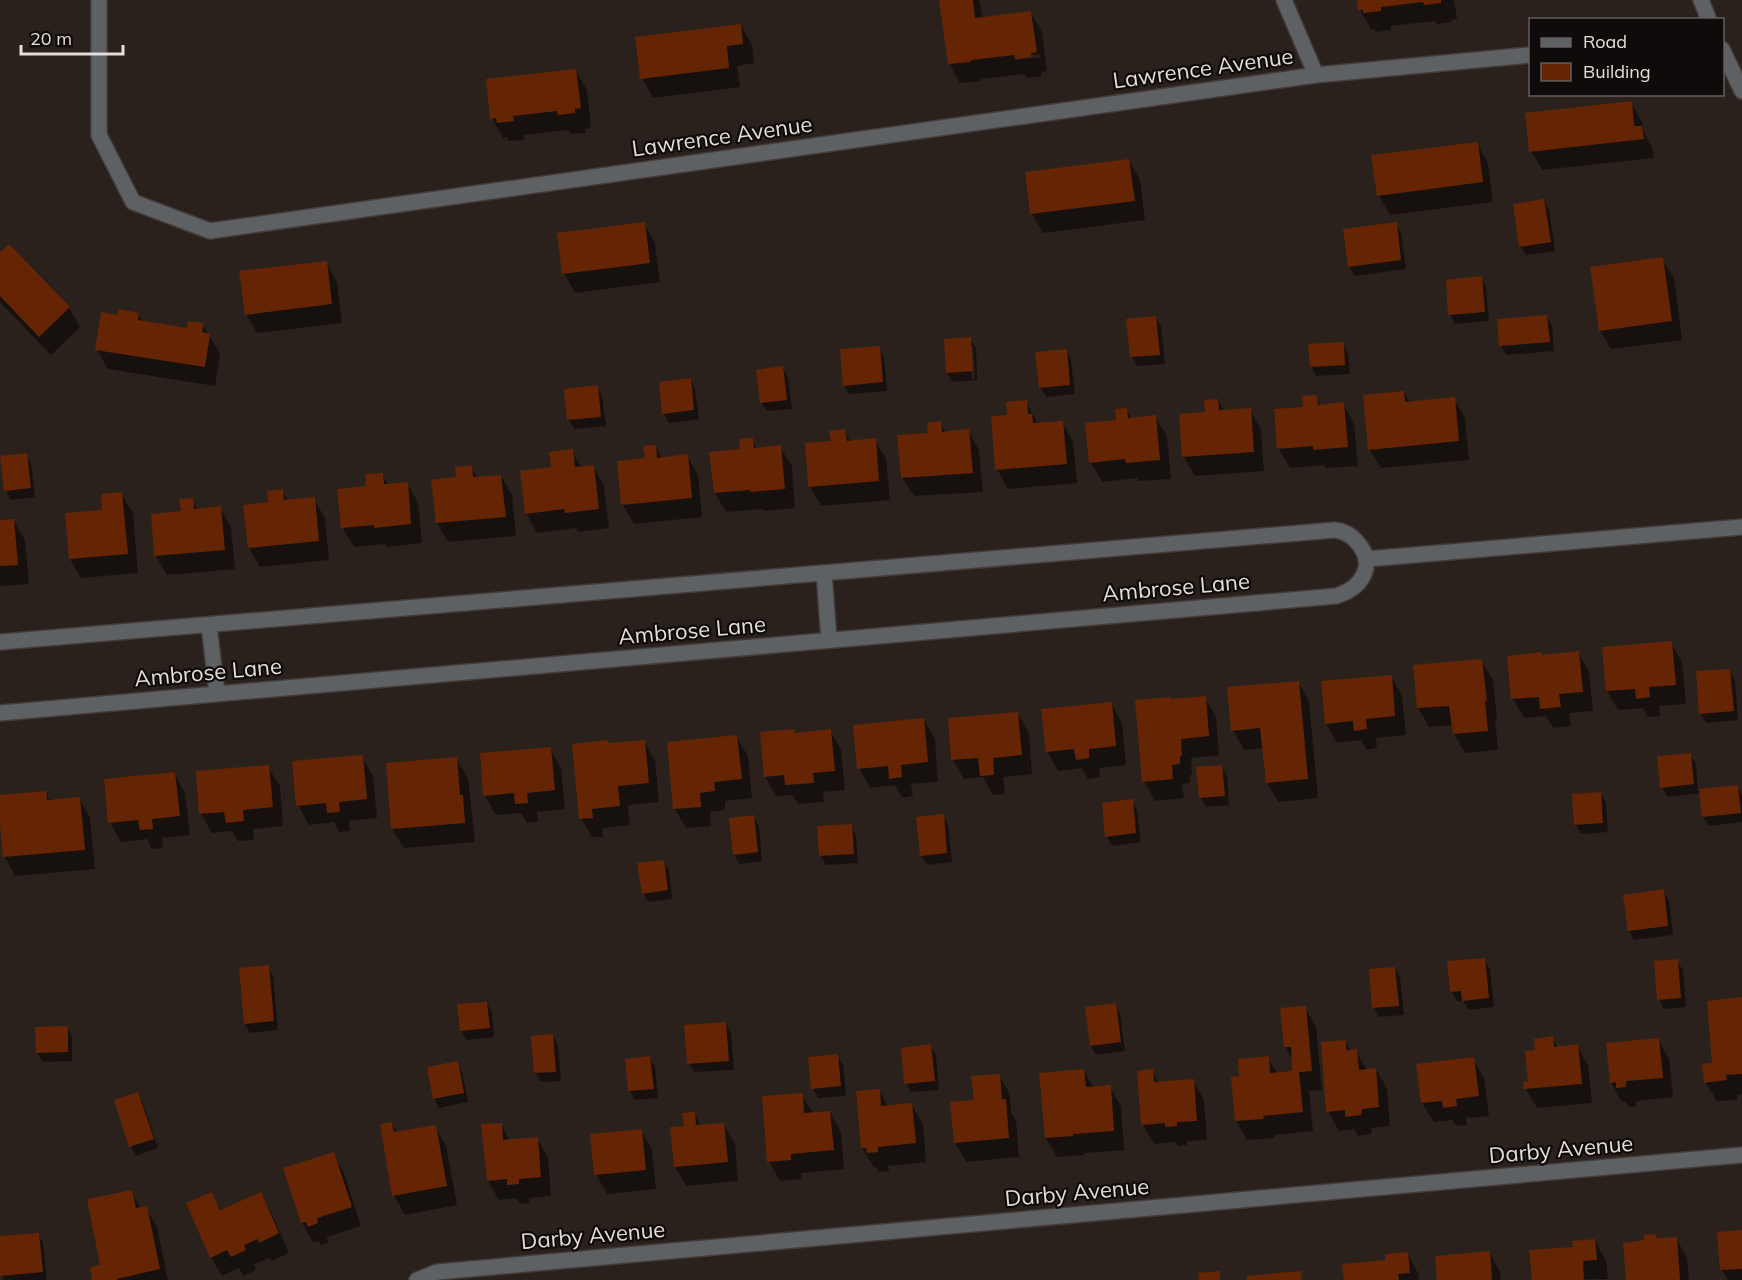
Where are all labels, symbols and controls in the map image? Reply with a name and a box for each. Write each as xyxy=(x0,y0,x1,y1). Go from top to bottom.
scale bar xyxy=(21,18,123,56)
legend xyxy=(1529,18,1724,96)
text: 20 m xyxy=(30,27,72,50)
text: Road xyxy=(1583,30,1627,53)
street label: Lawrence Avenue xyxy=(1111,41,1295,95)
text: Building xyxy=(1583,60,1651,83)
street label: Lawrence Avenue xyxy=(630,109,814,163)
street label: Ambrose Lane xyxy=(1101,567,1251,607)
street label: Ambrose Lane xyxy=(617,610,767,650)
street label: Ambrose Lane xyxy=(133,652,283,692)
street label: Darby Avenue xyxy=(1488,1129,1634,1169)
street label: Darby Avenue xyxy=(1004,1172,1150,1212)
street label: Darby Avenue xyxy=(520,1215,666,1255)

